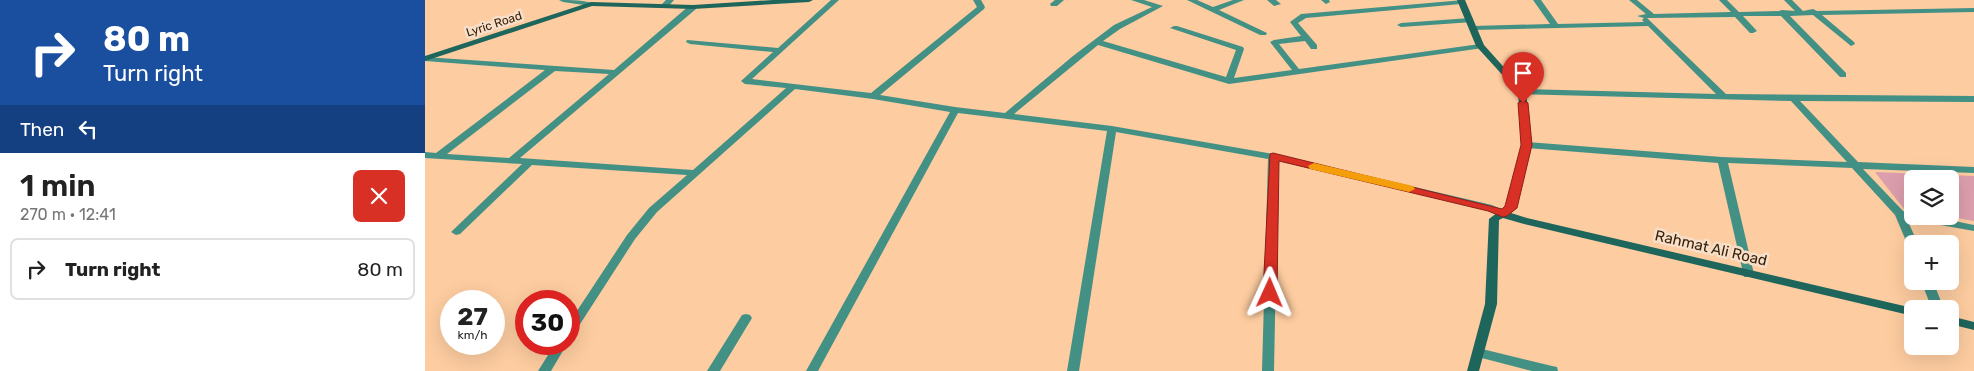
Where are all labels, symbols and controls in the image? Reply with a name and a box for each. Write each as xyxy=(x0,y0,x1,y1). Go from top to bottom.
street label: Lyric Road xyxy=(464,8,524,40)
text: 80 m xyxy=(103,18,190,60)
icon: right xyxy=(20,20,85,85)
pin xyxy=(1502,52,1544,103)
icon: arrive xyxy=(1509,59,1537,87)
text: Turn right xyxy=(103,60,203,87)
icon: left xyxy=(74,115,102,143)
text: Then xyxy=(20,118,64,141)
text: 1 min xyxy=(20,168,95,204)
button: close xyxy=(353,170,405,222)
map controls xyxy=(1904,170,1959,355)
button: layers xyxy=(1904,170,1959,225)
text: 270 m · 12:41 xyxy=(20,205,116,224)
street label: Rahmat Ali Road xyxy=(1653,226,1769,270)
button: + xyxy=(1904,235,1959,290)
icon: right xyxy=(22,255,50,283)
text: Turn right xyxy=(65,258,160,281)
text: 80 m xyxy=(357,258,403,281)
position arrow xyxy=(1243,266,1295,318)
speed limit sign: 30 xyxy=(515,290,580,355)
button: − xyxy=(1904,300,1959,355)
text: 27 xyxy=(457,302,488,331)
text: km/h xyxy=(458,328,487,342)

